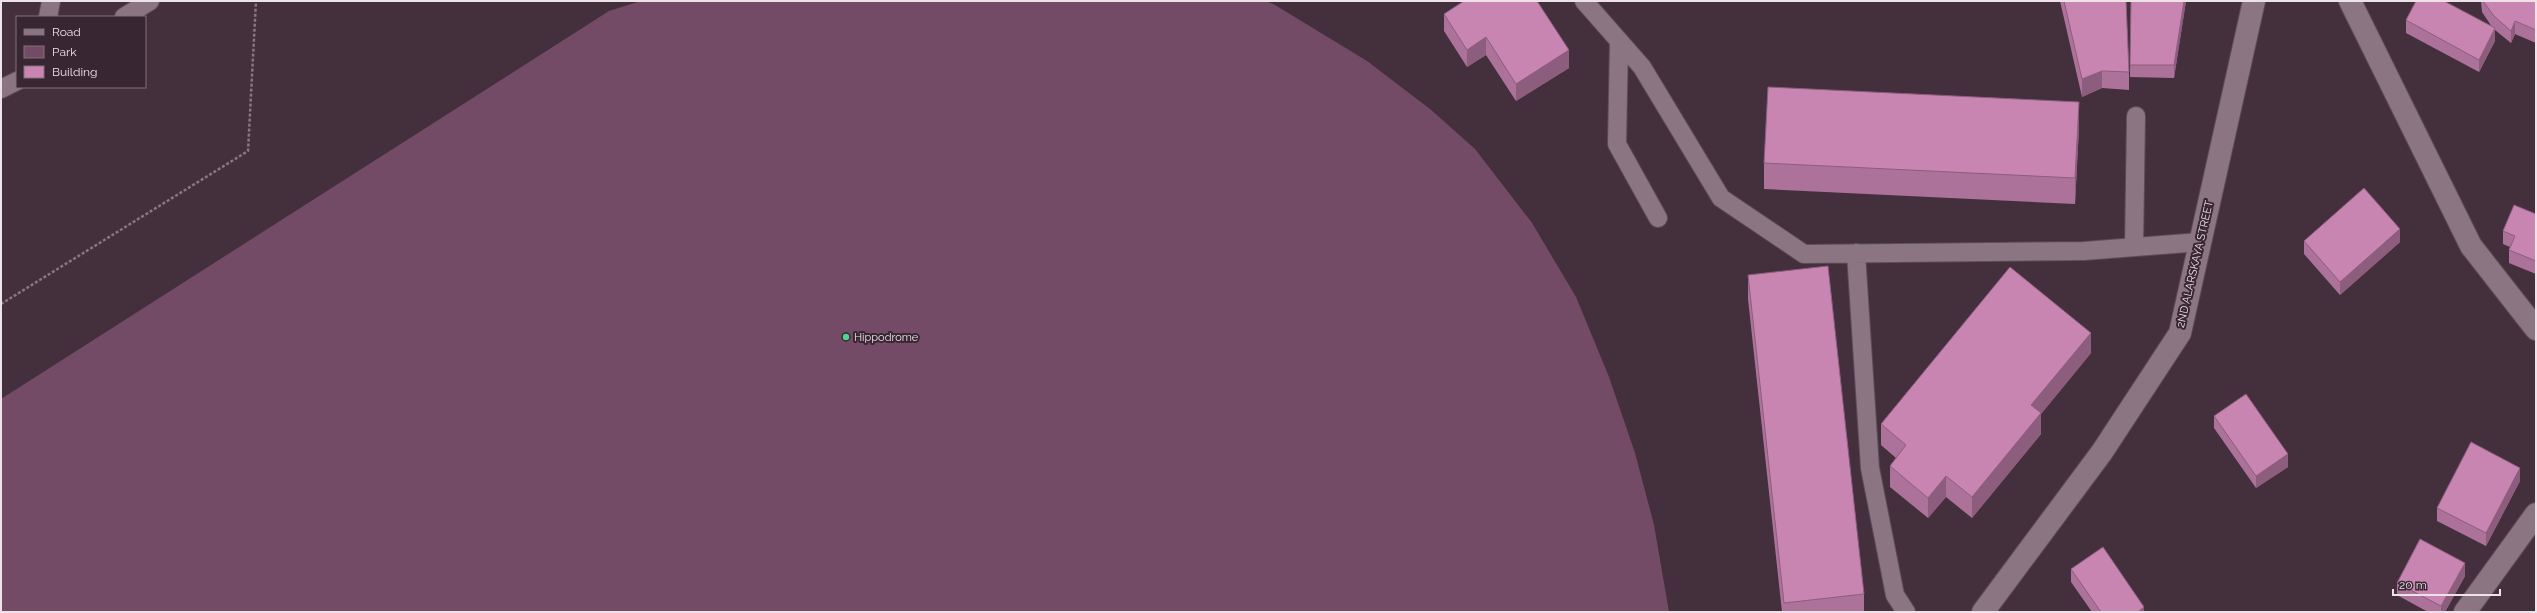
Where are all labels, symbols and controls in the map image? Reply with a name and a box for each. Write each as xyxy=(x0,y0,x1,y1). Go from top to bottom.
legend xyxy=(16,16,146,88)
text: Road xyxy=(52,25,81,39)
text: Park xyxy=(52,45,77,59)
text: Building xyxy=(52,65,98,79)
street label: 2ND ALARSKAYA STREET xyxy=(2174,199,2216,329)
place label: Hippodrome xyxy=(854,331,919,344)
marker: Hippodrome xyxy=(841,332,851,342)
scale bar xyxy=(2393,571,2500,597)
text: 20 m xyxy=(2399,578,2427,592)

